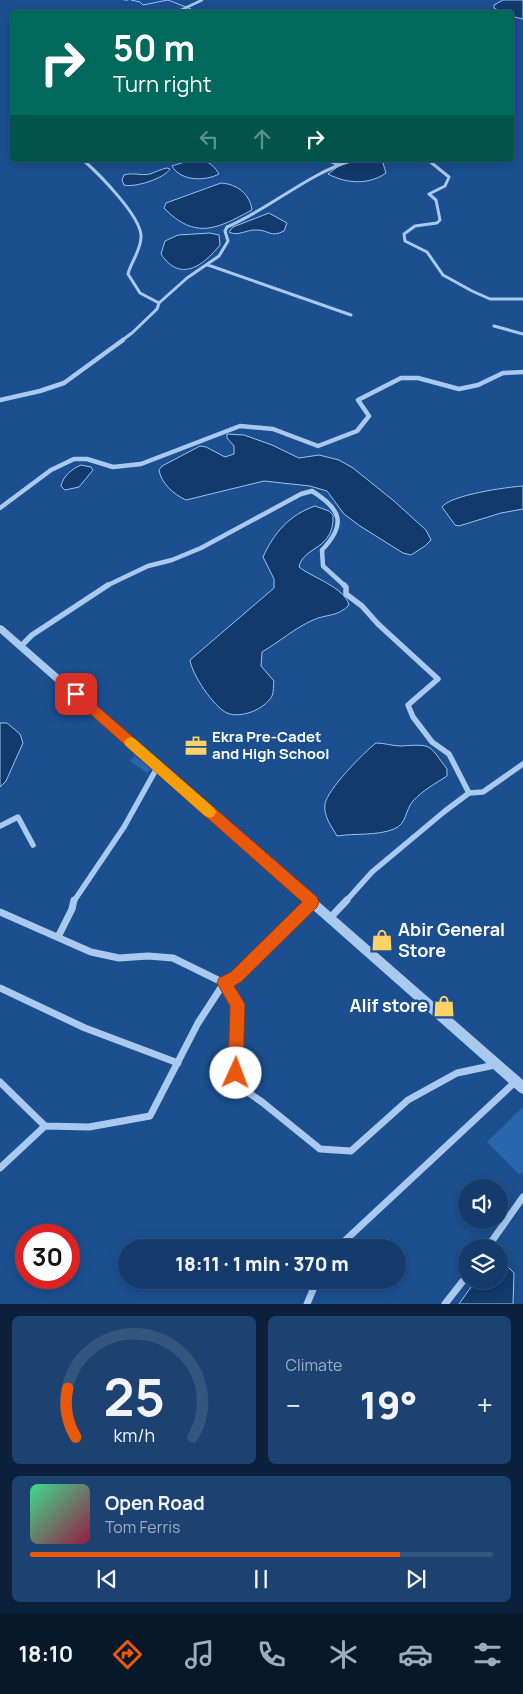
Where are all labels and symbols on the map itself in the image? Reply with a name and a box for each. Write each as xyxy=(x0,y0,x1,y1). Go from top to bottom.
pin xyxy=(55,673,97,715)
place label: Ekra Pre-Cadet and High School xyxy=(212,726,329,764)
office icon: Ekra Pre-Cadet and High School xyxy=(183,733,209,759)
place label: Abir General Store xyxy=(398,917,505,962)
shop icon: Abir General Store xyxy=(369,927,395,953)
place label: Alif store xyxy=(349,993,428,1017)
shop icon: Alif store xyxy=(431,993,457,1019)
position arrow xyxy=(209,1046,261,1098)
speed limit sign: 30 xyxy=(15,1224,80,1289)

